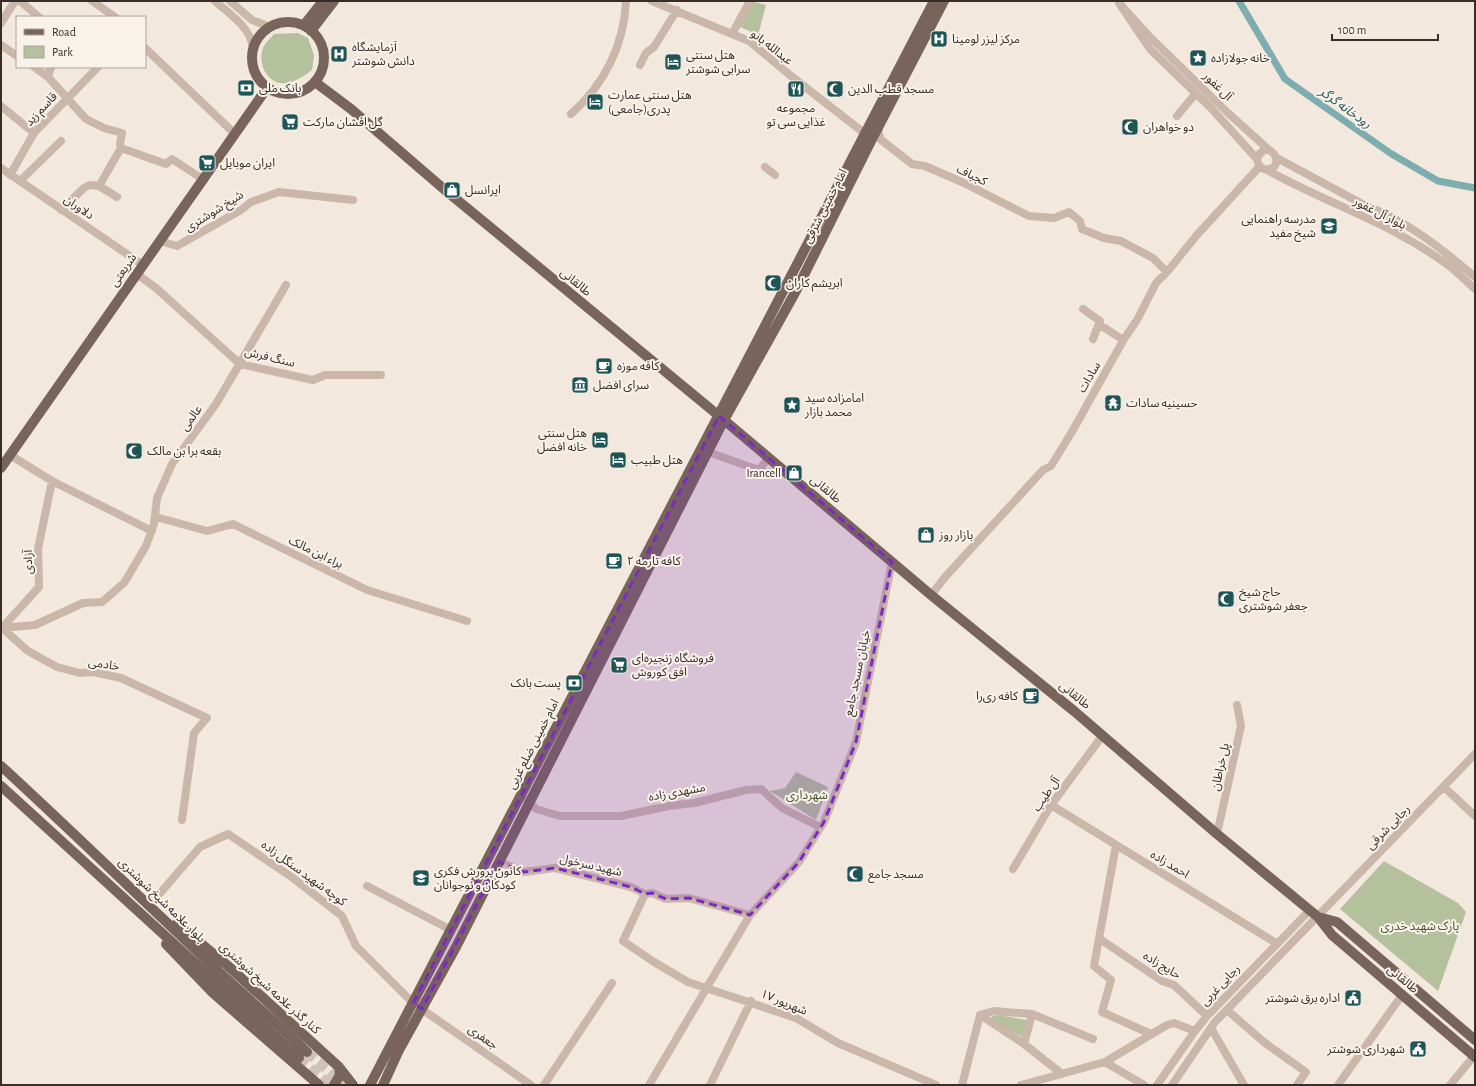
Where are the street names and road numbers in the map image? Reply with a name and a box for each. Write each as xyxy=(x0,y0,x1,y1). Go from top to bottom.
street label: عبدالله بانو xyxy=(748,27,795,68)
street label: آل غفور xyxy=(1200,69,1235,104)
street label: قاسم زید xyxy=(23,90,62,130)
street label: کجباف xyxy=(955,163,990,189)
street label: امام خمینی شرقی xyxy=(801,167,852,247)
street label: شیخ شوشتری xyxy=(183,188,247,236)
street label: دلاوران xyxy=(61,193,96,222)
street label: بلوار آل غفور xyxy=(1351,194,1408,232)
street label: شریعتی xyxy=(107,251,139,289)
street label: طالقانی xyxy=(558,266,594,299)
street label: سنگ فرش xyxy=(243,345,296,370)
street label: سادات xyxy=(1075,360,1103,394)
street label: عالمی xyxy=(178,403,205,434)
street label: طالقانی xyxy=(808,473,844,506)
street label: براء ابن مالک xyxy=(286,534,345,571)
street label: آزادی xyxy=(22,549,35,574)
street label: خیابان مسجد جامع xyxy=(842,629,875,718)
street label: خادمی xyxy=(87,656,120,673)
street label: طالقانی xyxy=(1057,679,1093,712)
street label: امام خمینی ضلع غربی xyxy=(505,697,564,792)
street label: پل خراطان xyxy=(1209,742,1233,792)
street label: آل طیب xyxy=(1030,774,1063,814)
street label: مشهدی زاده xyxy=(648,781,707,804)
street label: رجایی شرقی xyxy=(1364,802,1413,852)
street label: کوچه شهید سنگل زاده xyxy=(258,838,350,910)
street label: احمد زاده xyxy=(1148,848,1192,881)
street label: شهید سرخول xyxy=(559,852,623,879)
street label: بلوار علامه شیخ شوشتری xyxy=(114,856,208,947)
street label: کنار گذر علامه شیخ شوشتری xyxy=(215,940,323,1039)
street label: حایج زاده xyxy=(1140,949,1183,983)
street label: رجایی غربی xyxy=(1198,962,1243,1009)
street label: طالقانی xyxy=(1385,963,1421,996)
street label: ۱۷ شهریور xyxy=(759,987,809,1018)
street label: جعفری xyxy=(465,1023,500,1052)

